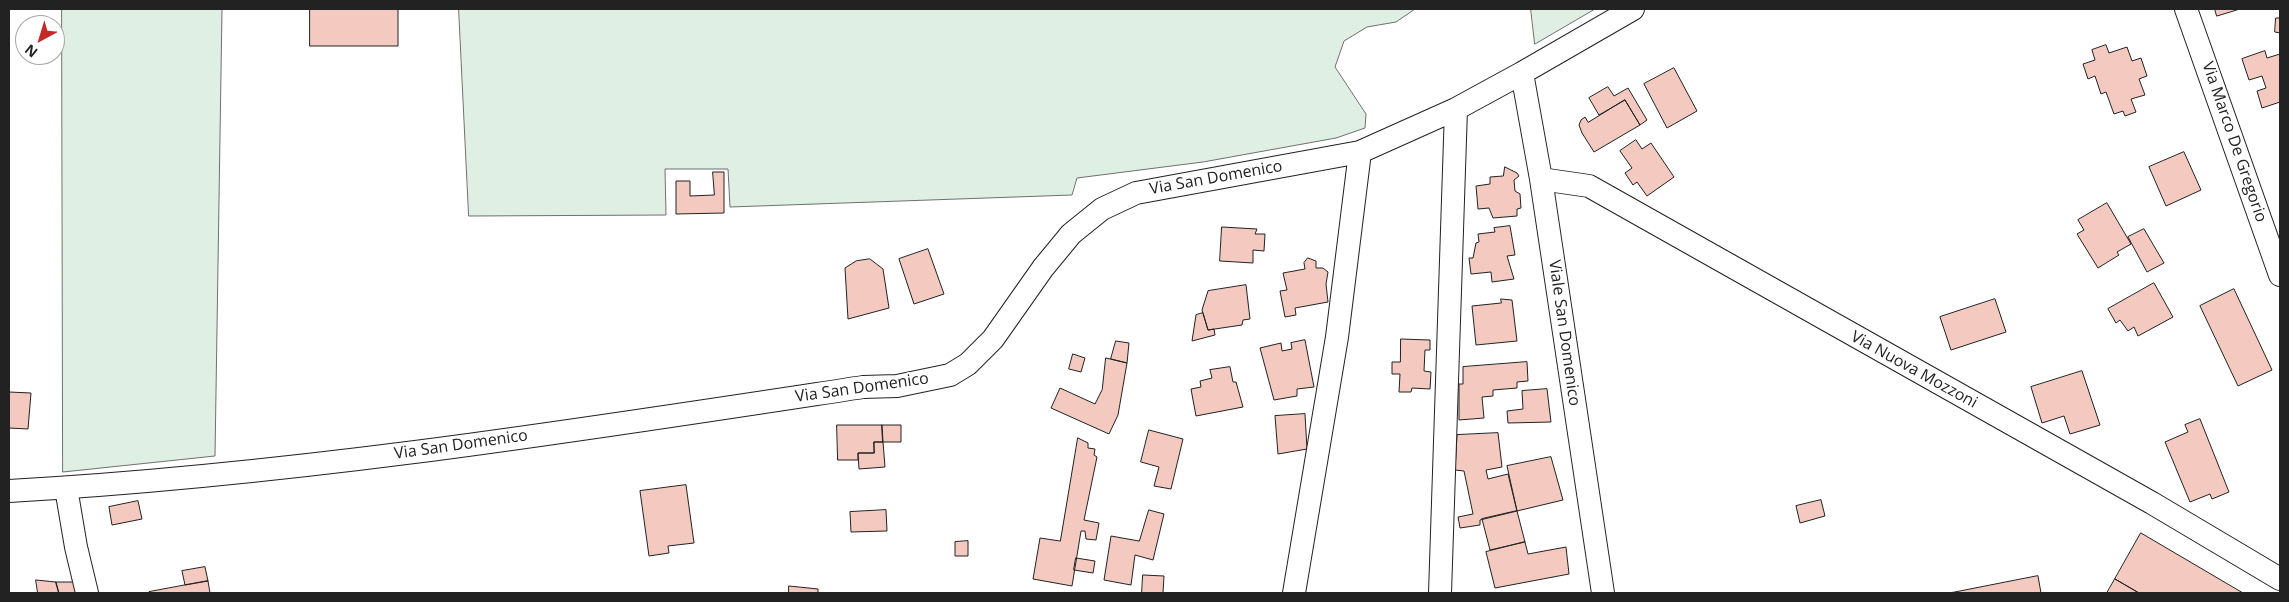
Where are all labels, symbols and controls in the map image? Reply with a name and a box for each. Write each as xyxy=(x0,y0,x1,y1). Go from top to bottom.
north arrow xyxy=(15,15,65,65)
text: N xyxy=(20,40,41,62)
street label: Via Marco De Gregorio xyxy=(2198,59,2270,225)
street label: Via San Domenico xyxy=(1148,157,1284,199)
street label: Viale San Domenico xyxy=(1544,259,1584,407)
street label: Via Nuova Mozzoni xyxy=(1847,327,1981,413)
street label: Via San Domenico xyxy=(794,369,930,407)
street label: Via San Domenico xyxy=(393,426,529,464)

